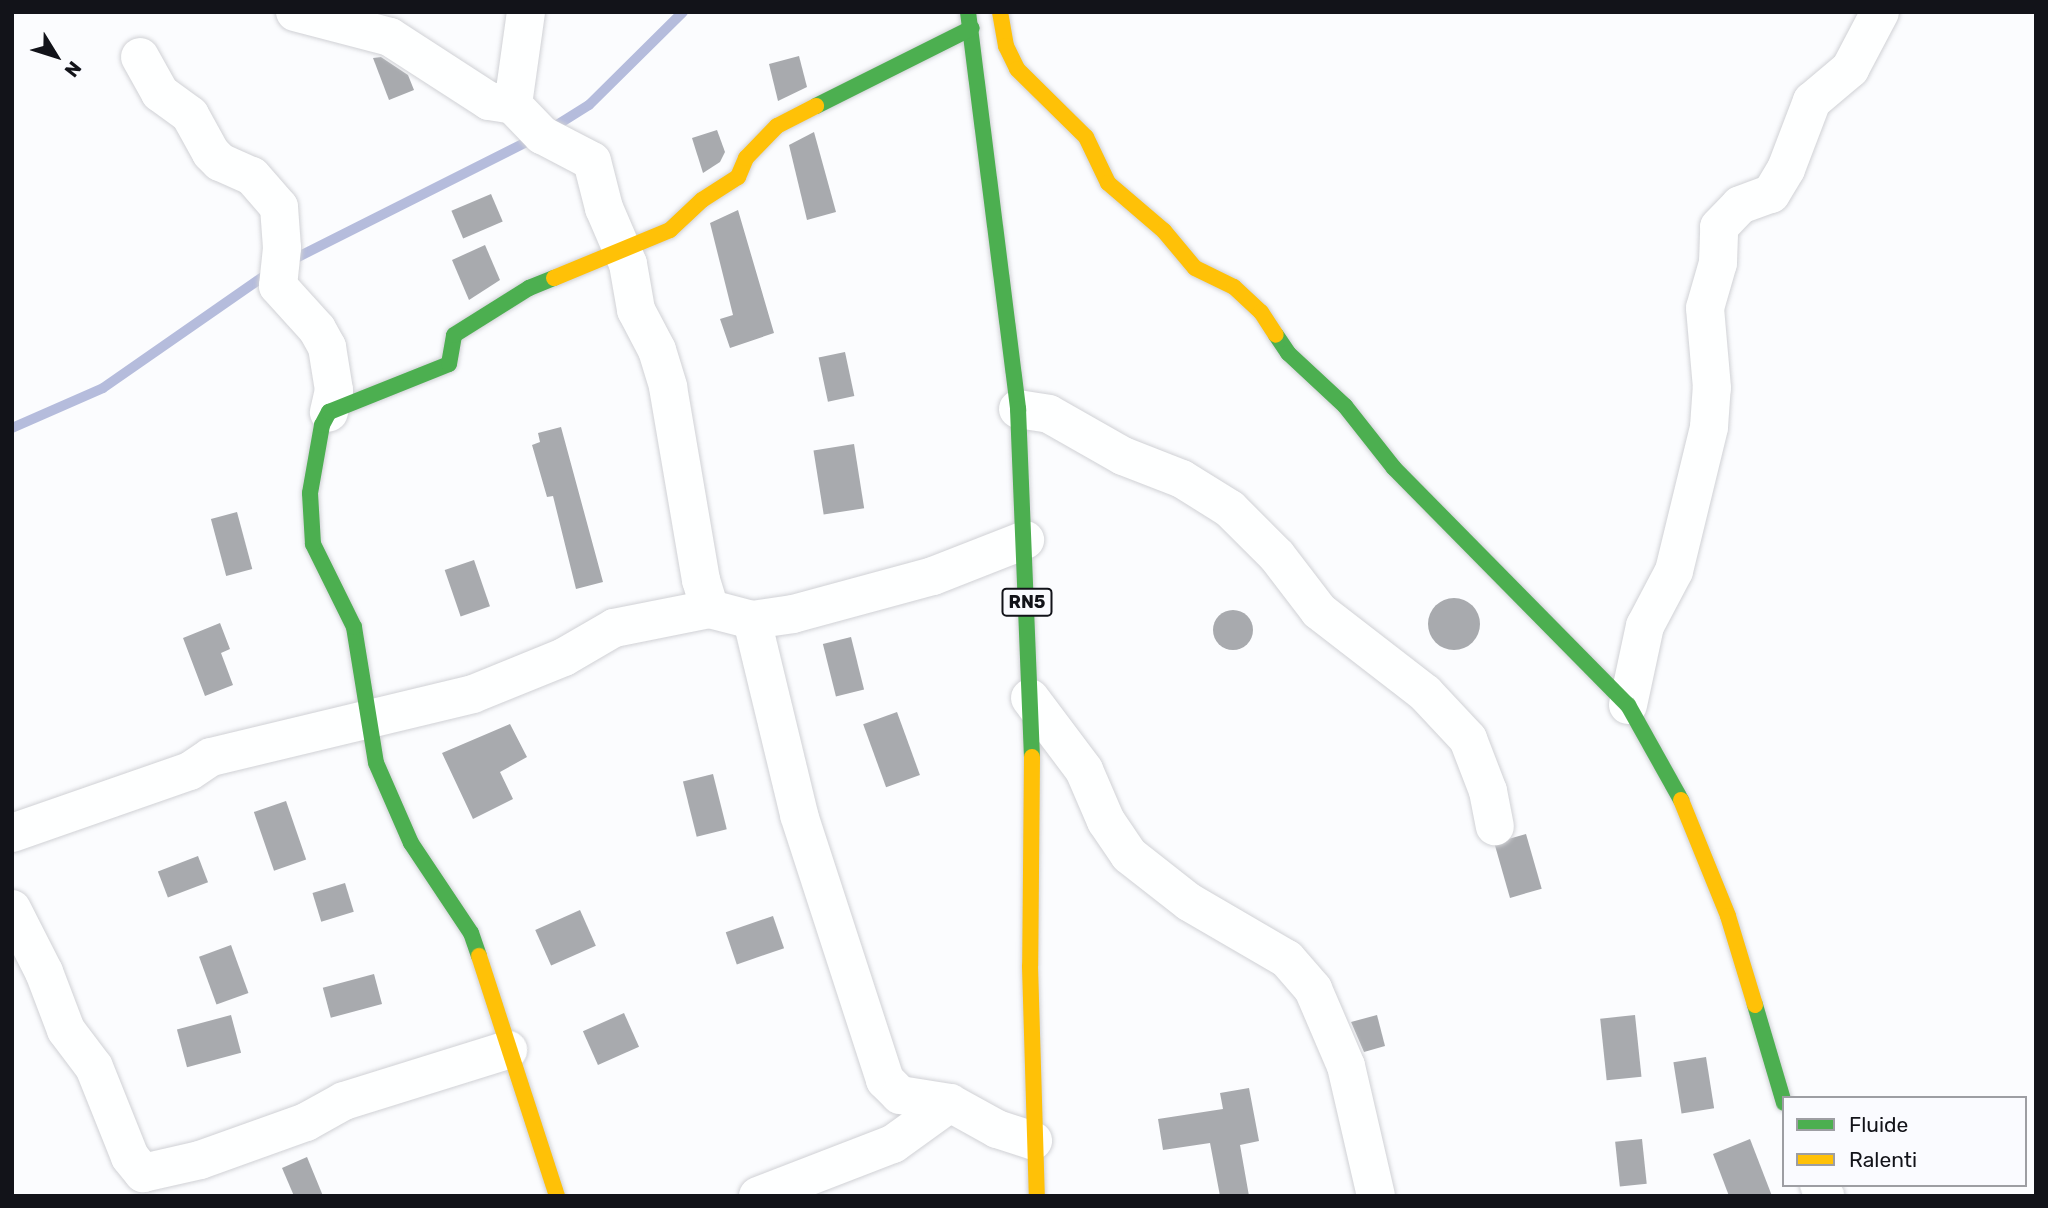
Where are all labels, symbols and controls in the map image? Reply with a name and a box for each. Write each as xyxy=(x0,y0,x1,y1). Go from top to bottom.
north arrow xyxy=(21,21,91,91)
text: N xyxy=(60,57,86,82)
road number: RN5 xyxy=(1001,588,1053,616)
legend xyxy=(1782,1096,2027,1187)
text: Fluide xyxy=(1849,1112,1908,1137)
text: Ralenti xyxy=(1849,1147,1917,1172)

